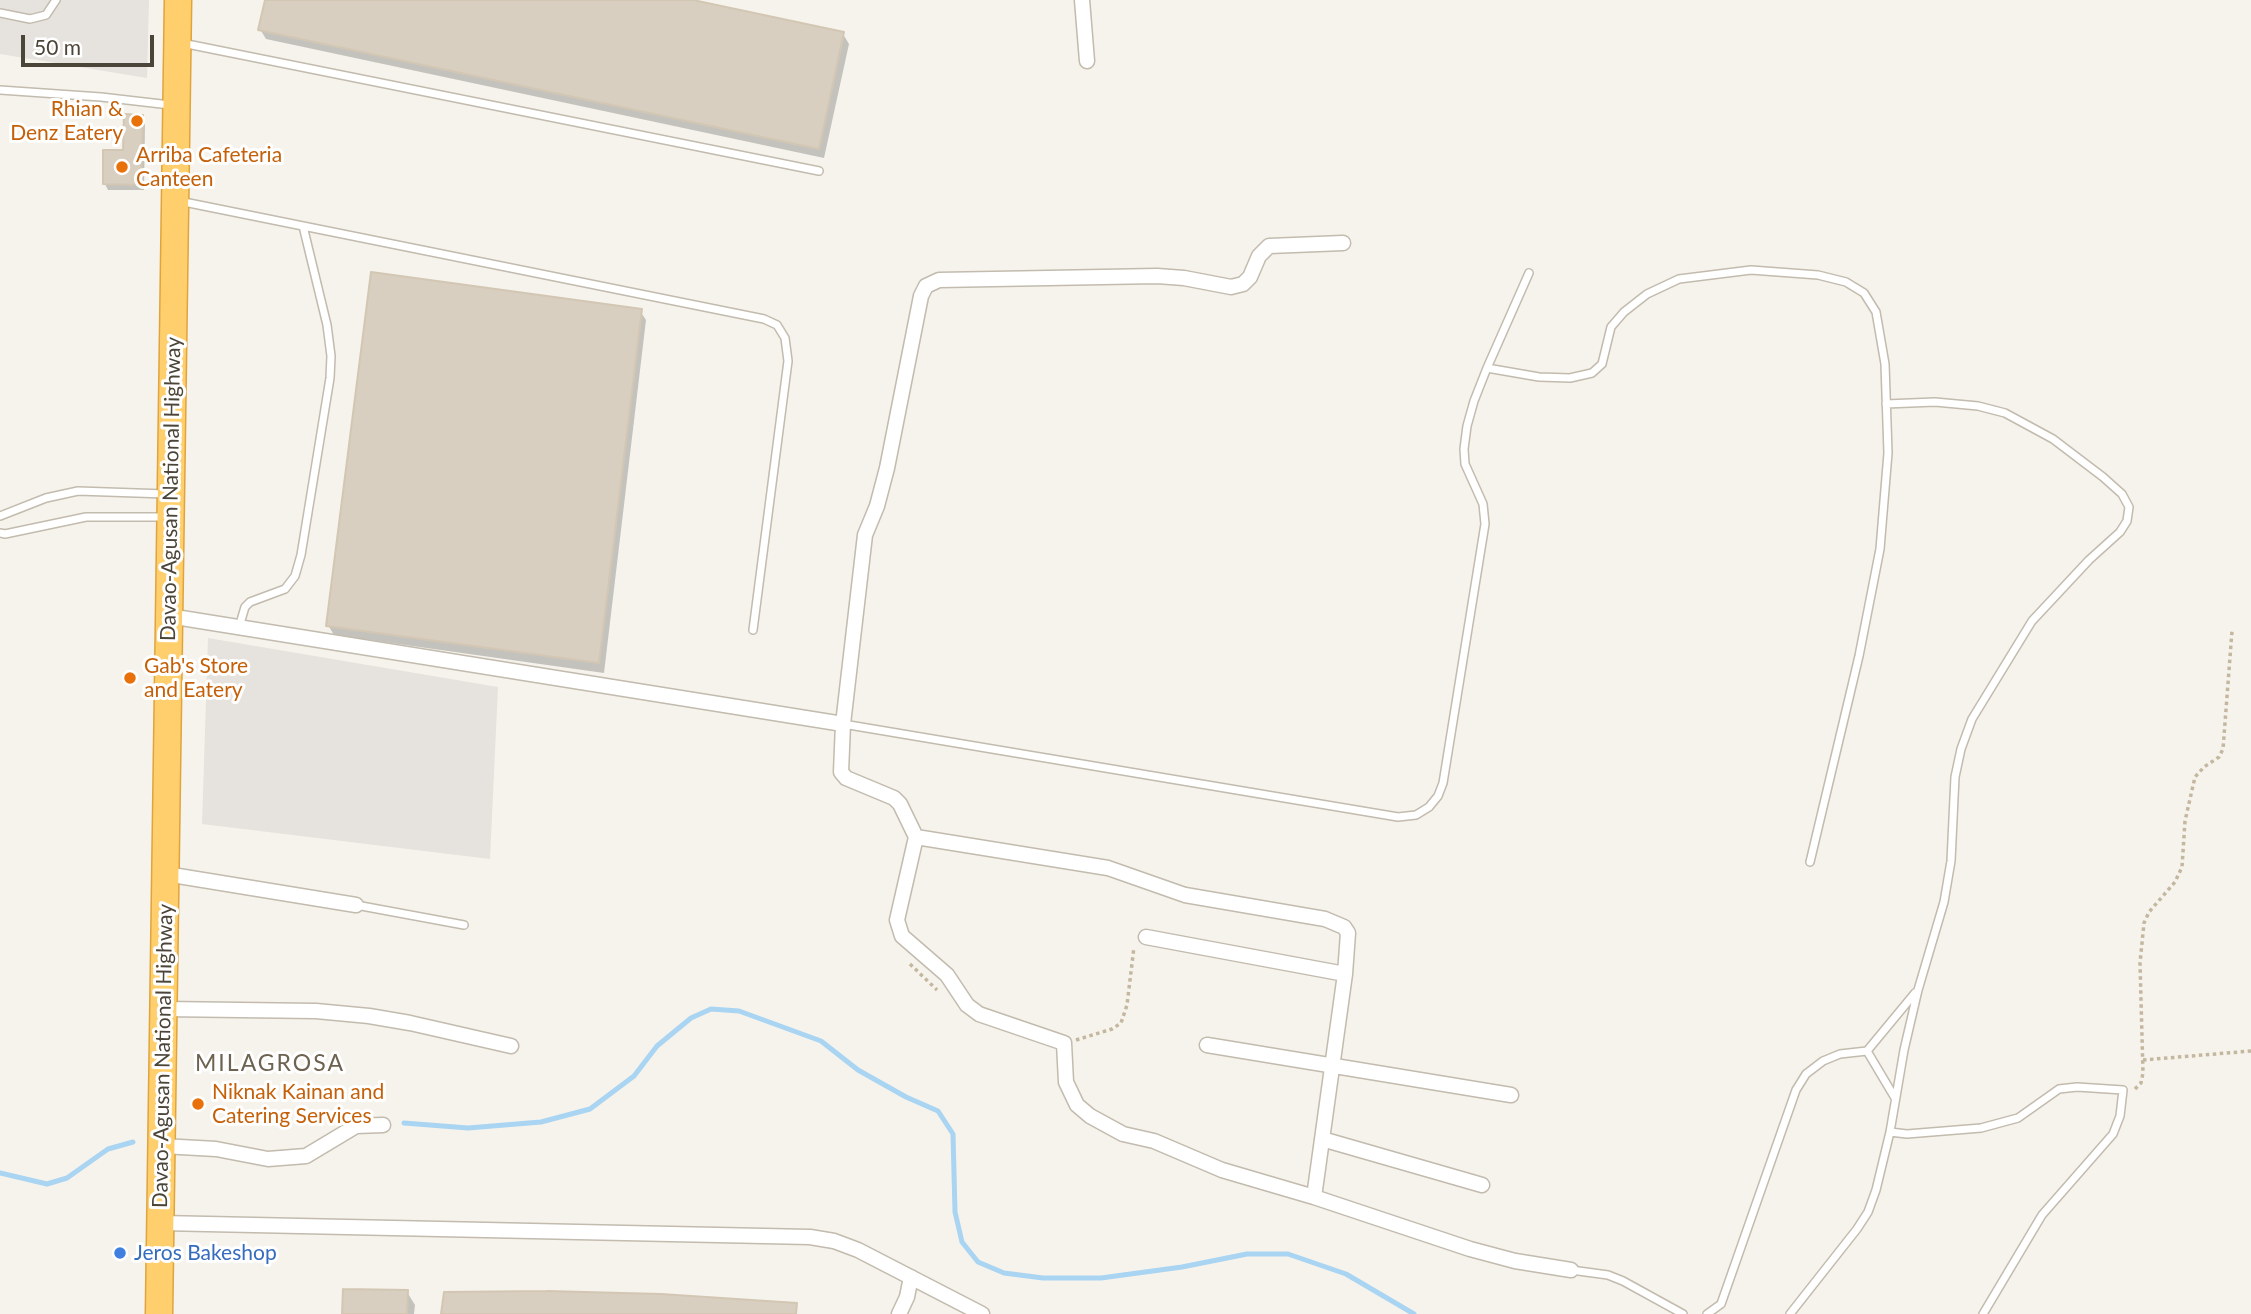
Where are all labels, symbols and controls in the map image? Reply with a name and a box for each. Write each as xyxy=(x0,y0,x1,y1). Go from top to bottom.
scale bar xyxy=(24,21,158,65)
text: 50 m xyxy=(34,34,81,59)
place label: Rhian & Denz Eatery xyxy=(10,96,123,146)
marker: Rhian & Denz Eatery xyxy=(129,113,145,129)
place label: Arriba Cafeteria Canteen xyxy=(136,142,282,192)
marker: Arriba Cafeteria Canteen xyxy=(114,159,130,175)
street label: Davao-Agusan National Highway xyxy=(156,337,186,641)
place label: Gab's Store and Eatery xyxy=(144,653,248,703)
marker: Gab's Store and Eatery xyxy=(122,670,138,686)
street label: Davao-Agusan National Highway xyxy=(148,904,178,1208)
district label: MILAGROSA xyxy=(196,1050,344,1078)
place label: Niknak Kainan and Catering Services xyxy=(212,1079,384,1129)
marker: Niknak Kainan and Catering Services xyxy=(190,1096,206,1112)
place label: Jeros Bakeshop xyxy=(134,1240,277,1266)
marker: Jeros Bakeshop xyxy=(112,1245,128,1261)

